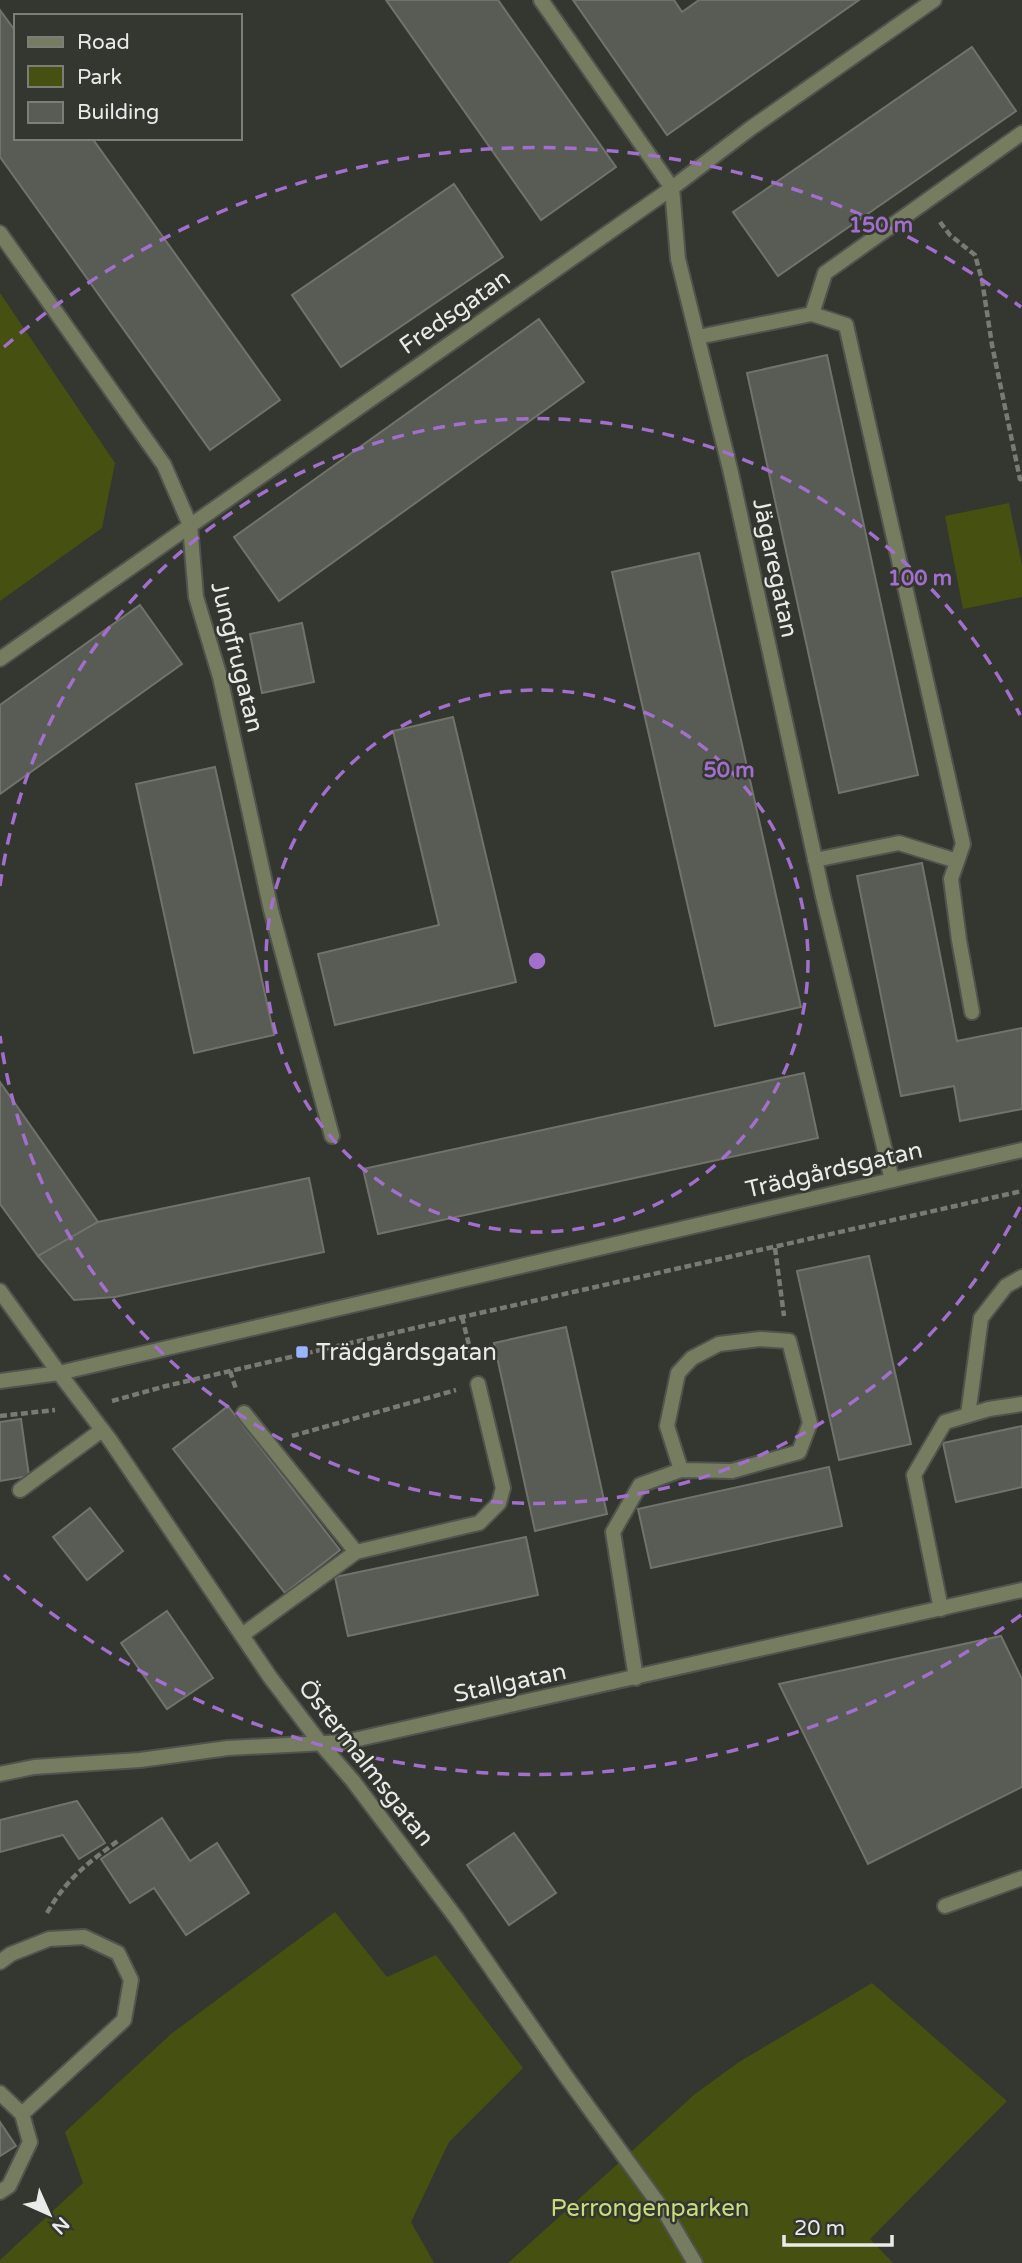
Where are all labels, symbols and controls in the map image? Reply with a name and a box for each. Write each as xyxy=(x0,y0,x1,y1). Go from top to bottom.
legend xyxy=(14,14,242,140)
text: Road xyxy=(77,30,130,55)
text: Park xyxy=(77,65,122,90)
text: Building xyxy=(77,100,159,125)
text: 150 m xyxy=(849,213,913,238)
street label: Fredsgatan xyxy=(394,263,516,361)
street label: Jägaregatan xyxy=(746,496,804,640)
text: 100 m xyxy=(888,566,952,591)
street label: Jungfrugatan xyxy=(204,579,270,735)
text: 50 m xyxy=(703,758,755,783)
centre of rings xyxy=(525,949,549,973)
street label: Trädgårdsgatan xyxy=(743,1136,925,1204)
place label: Trädgårdsgatan xyxy=(316,1338,497,1367)
marker: Trädgårdsgatan xyxy=(294,1344,310,1360)
street label: Stallgatan xyxy=(451,1657,569,1709)
street label: Östermalmsgatan xyxy=(292,1674,440,1852)
north arrow xyxy=(14,2179,84,2249)
park label: Perrongenparken xyxy=(551,2194,749,2223)
scale bar xyxy=(784,2204,892,2248)
text: N xyxy=(47,2212,73,2238)
text: 20 m xyxy=(794,2216,845,2241)

